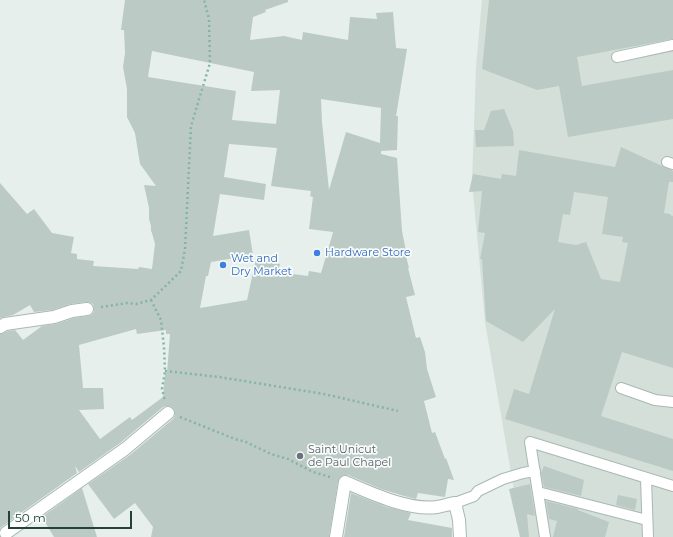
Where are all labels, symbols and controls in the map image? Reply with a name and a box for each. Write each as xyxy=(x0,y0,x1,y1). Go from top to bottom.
place label: Hardware Store xyxy=(325,246,411,260)
marker: Hardware Store xyxy=(312,248,322,258)
place label: Wet and Dry Market xyxy=(231,252,292,278)
marker: Wet and Dry Market xyxy=(218,260,228,270)
place label: Saint Unicut de Paul Chapel xyxy=(308,443,391,469)
marker: Saint Unicut de Paul Chapel xyxy=(295,451,305,461)
scale bar xyxy=(10,503,134,529)
text: 50 m xyxy=(15,510,46,525)

